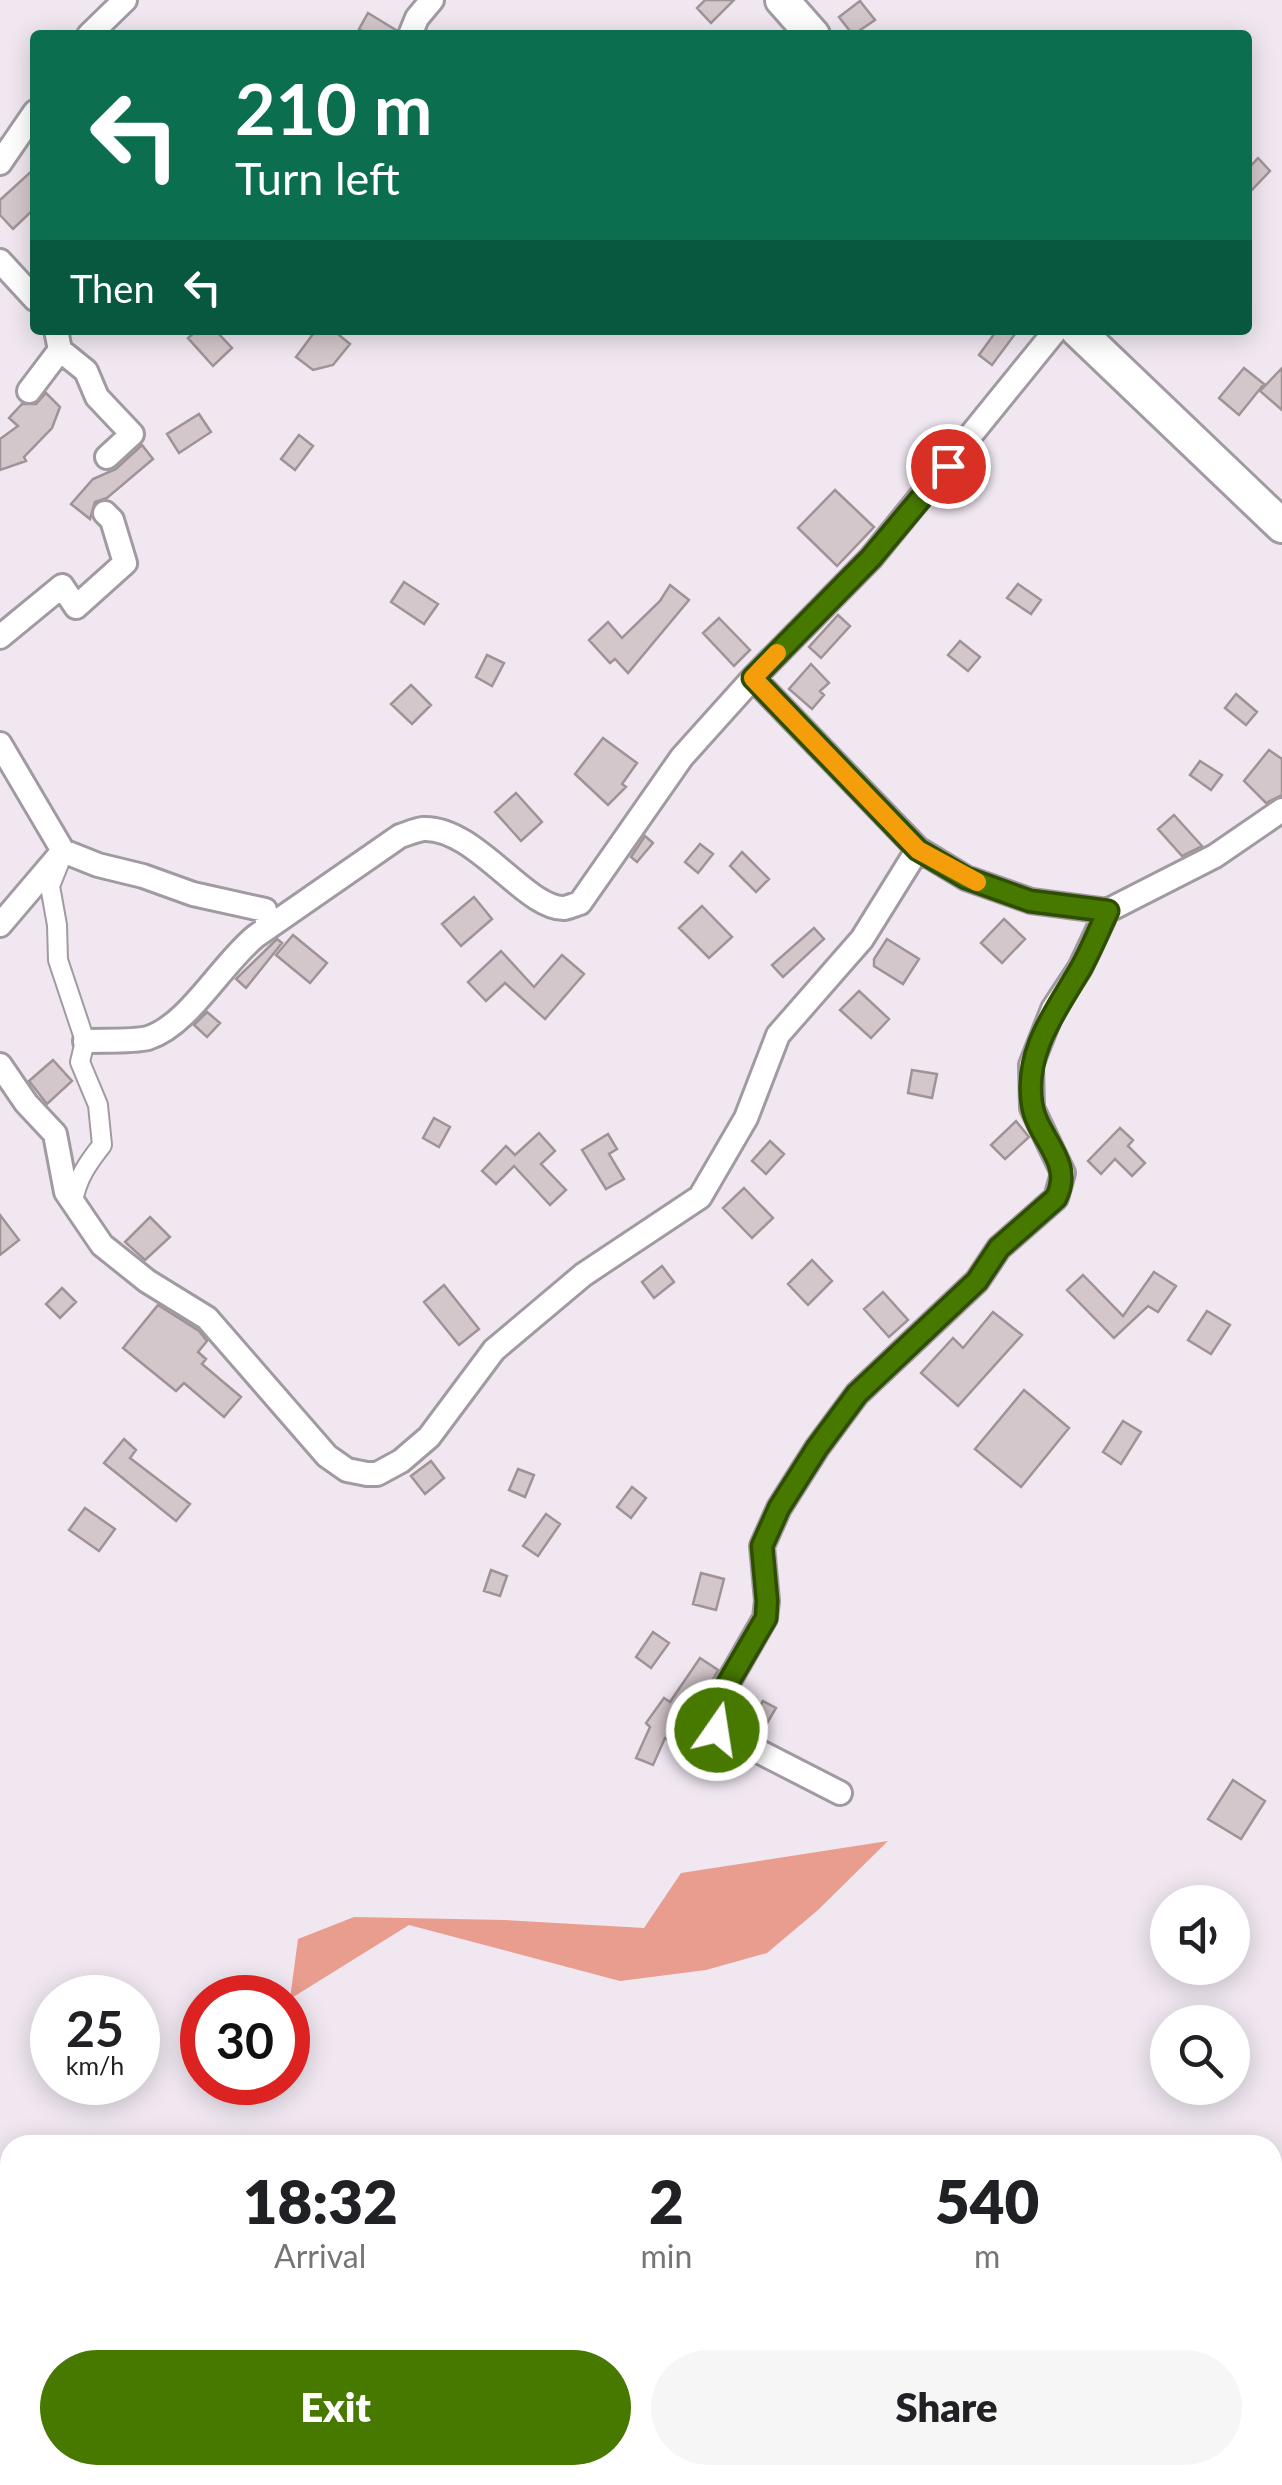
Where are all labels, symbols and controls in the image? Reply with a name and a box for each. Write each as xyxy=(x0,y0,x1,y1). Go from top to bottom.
text: 210 m xyxy=(235,66,432,150)
icon: left xyxy=(70,70,200,200)
text: Turn left xyxy=(235,151,400,205)
icon: left xyxy=(175,260,230,315)
text: Then xyxy=(70,265,155,311)
pin xyxy=(906,424,991,509)
icon: arrive xyxy=(921,439,976,494)
position arrow xyxy=(665,1678,769,1782)
map controls xyxy=(1150,1885,1250,2105)
button: sound xyxy=(1150,1885,1250,1985)
speed limit sign: 30 xyxy=(180,1975,310,2105)
text: 25 xyxy=(66,1998,124,2058)
button: search xyxy=(1150,2005,1250,2105)
text: km/h xyxy=(66,2050,124,2080)
text: 18:32 xyxy=(243,2165,398,2237)
text: 2 xyxy=(649,2165,684,2237)
text: 540 xyxy=(935,2165,1039,2237)
text: Arrival xyxy=(274,2236,366,2275)
text: min xyxy=(640,2236,692,2275)
text: m xyxy=(974,2236,1000,2275)
button: Exit xyxy=(40,2350,631,2465)
button: Share xyxy=(651,2350,1242,2465)

